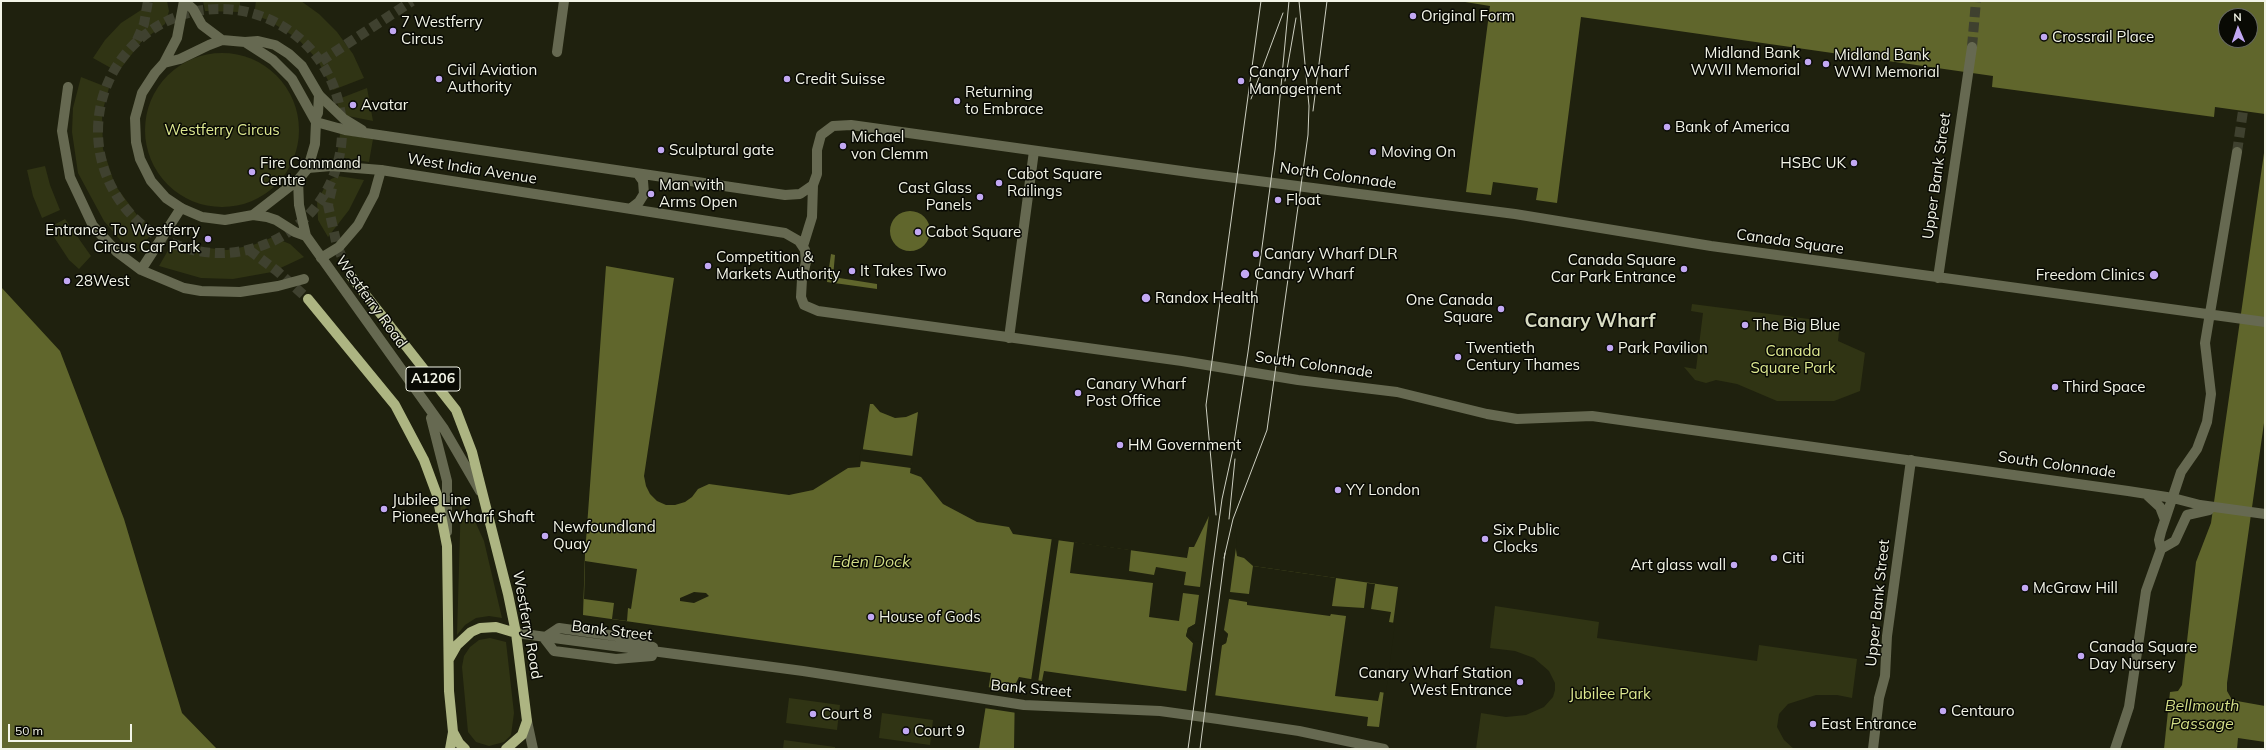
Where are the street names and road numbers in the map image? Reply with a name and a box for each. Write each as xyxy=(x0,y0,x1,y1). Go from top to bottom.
street label: Upper Bank Street xyxy=(1919,112,1955,240)
street label: West India Avenue xyxy=(406,150,538,188)
street label: North Colonnade xyxy=(1278,159,1398,193)
street label: Canada Square xyxy=(1735,226,1845,258)
street label: Westferry Road xyxy=(332,252,410,352)
street label: South Colonnade xyxy=(1254,348,1374,382)
road number: A1206 xyxy=(406,367,460,391)
street label: South Colonnade xyxy=(1997,448,2117,482)
street label: Upper Bank Street xyxy=(1862,539,1894,667)
street label: Westferry Road xyxy=(509,569,545,681)
street label: Bank Street xyxy=(571,617,653,645)
street label: Bank Street xyxy=(990,676,1072,702)

